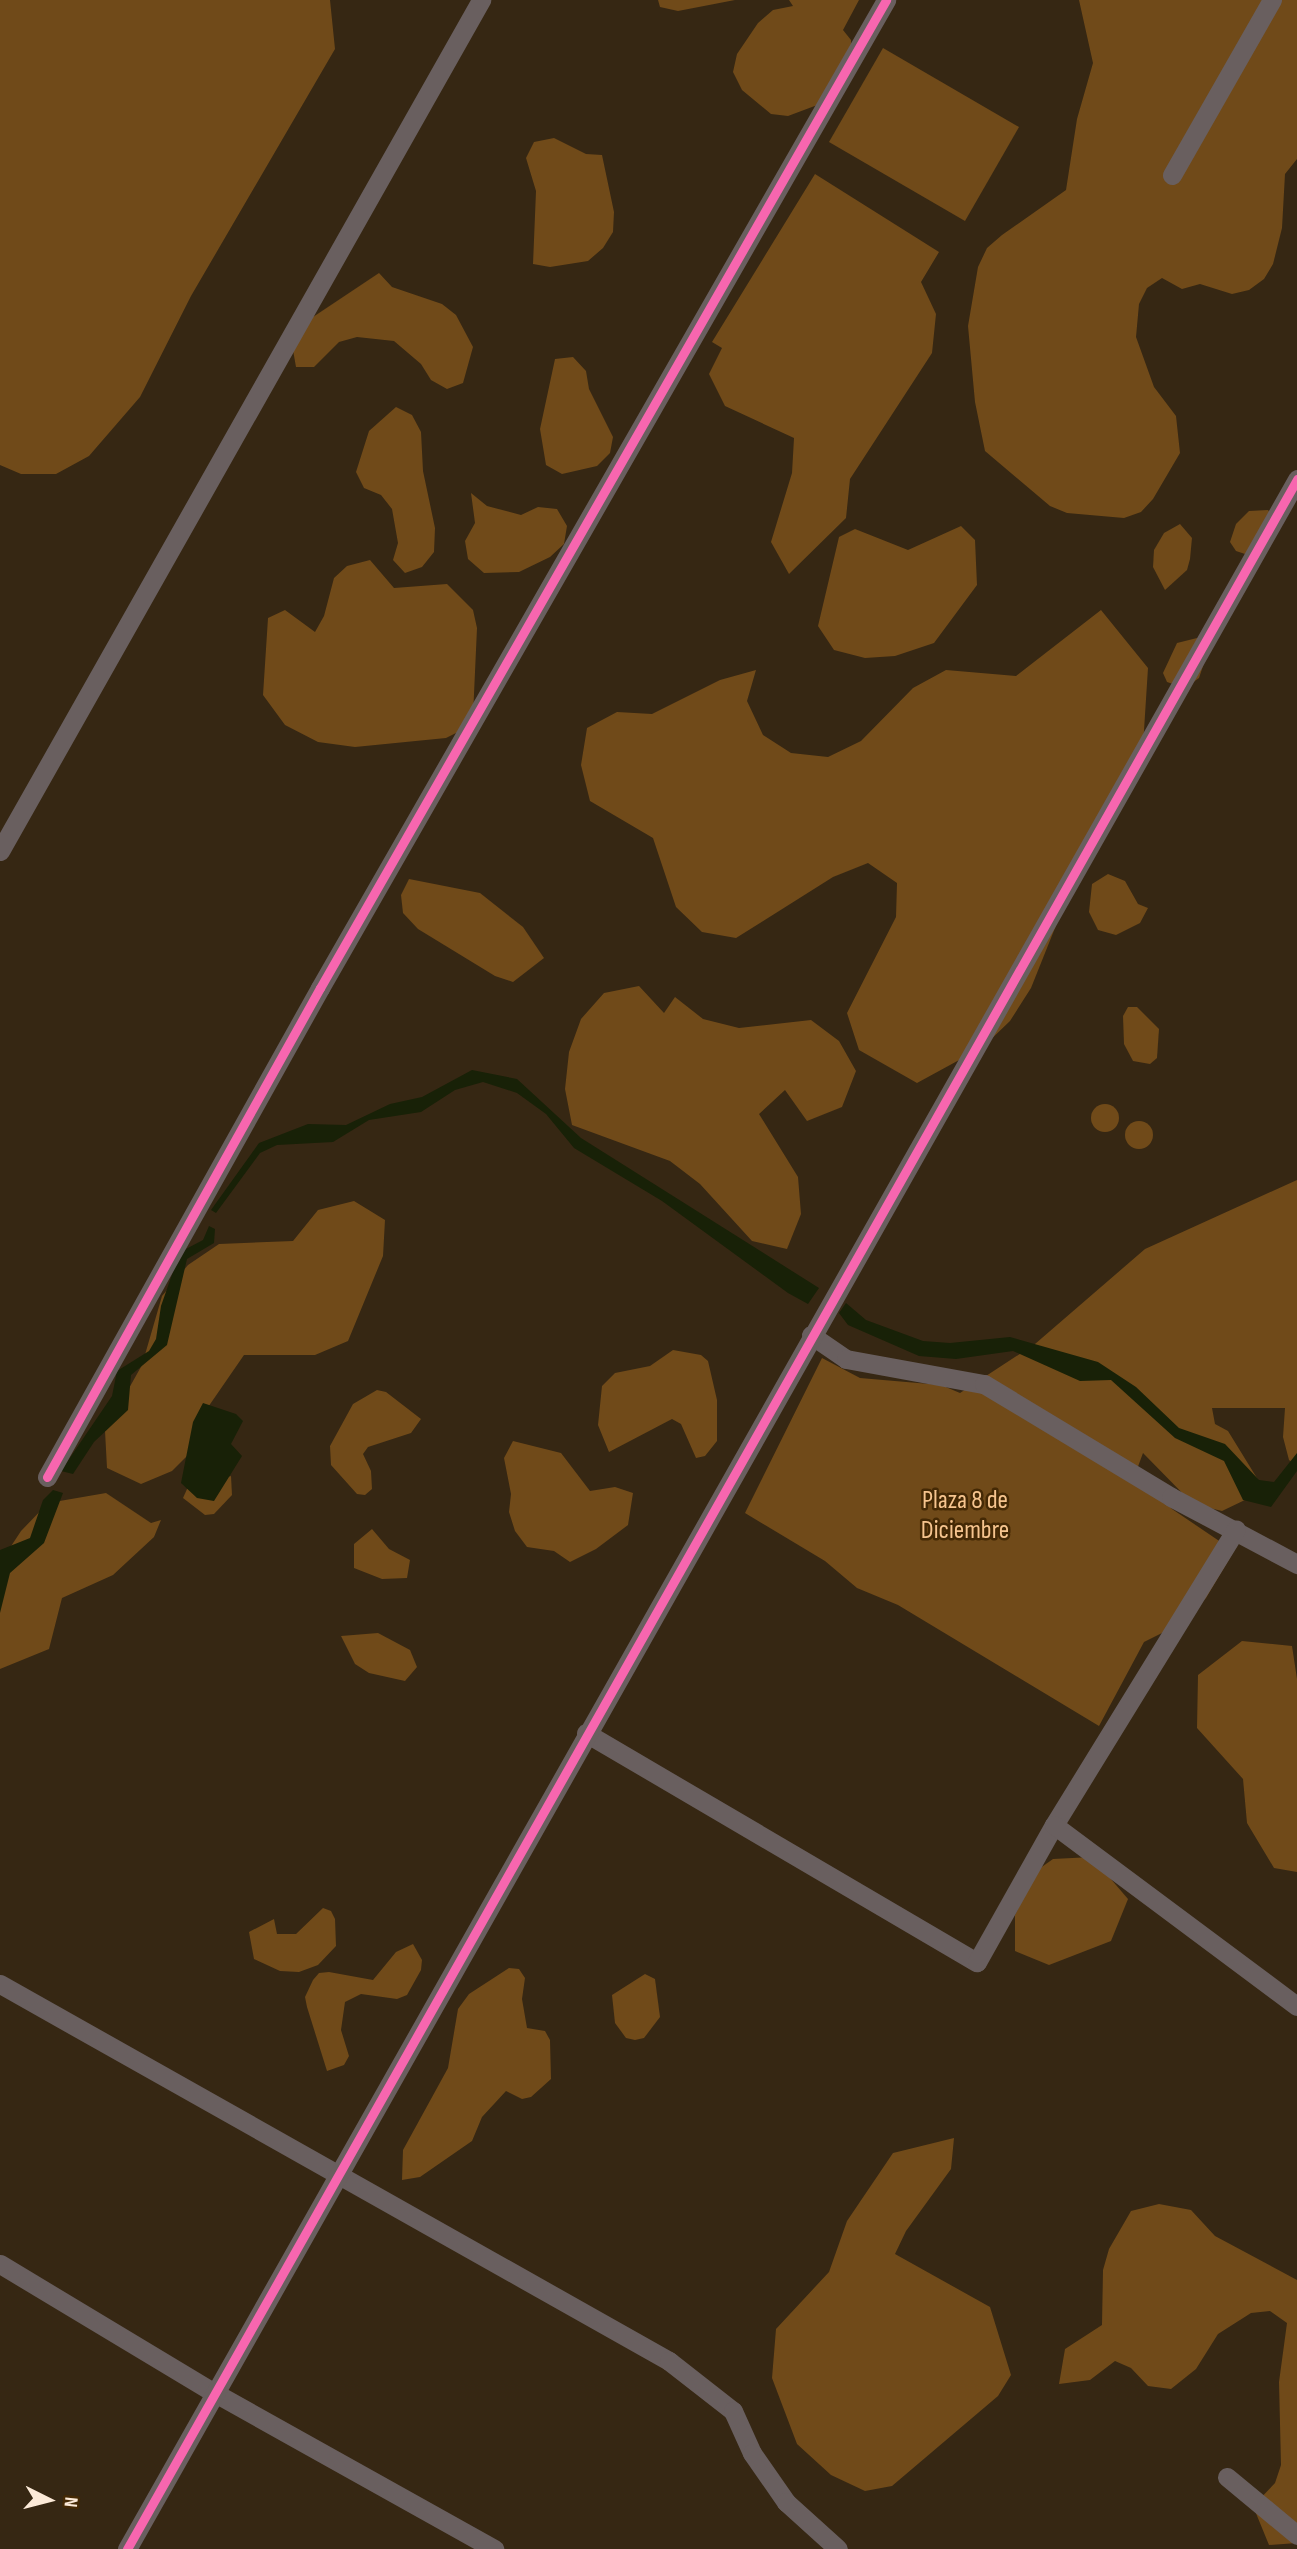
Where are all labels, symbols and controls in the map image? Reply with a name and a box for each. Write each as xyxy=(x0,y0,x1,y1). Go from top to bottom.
park label: Plaza 8 de Diciembre xyxy=(921,1485,1009,1546)
north arrow xyxy=(14,2465,84,2535)
text: N xyxy=(58,2496,82,2508)

